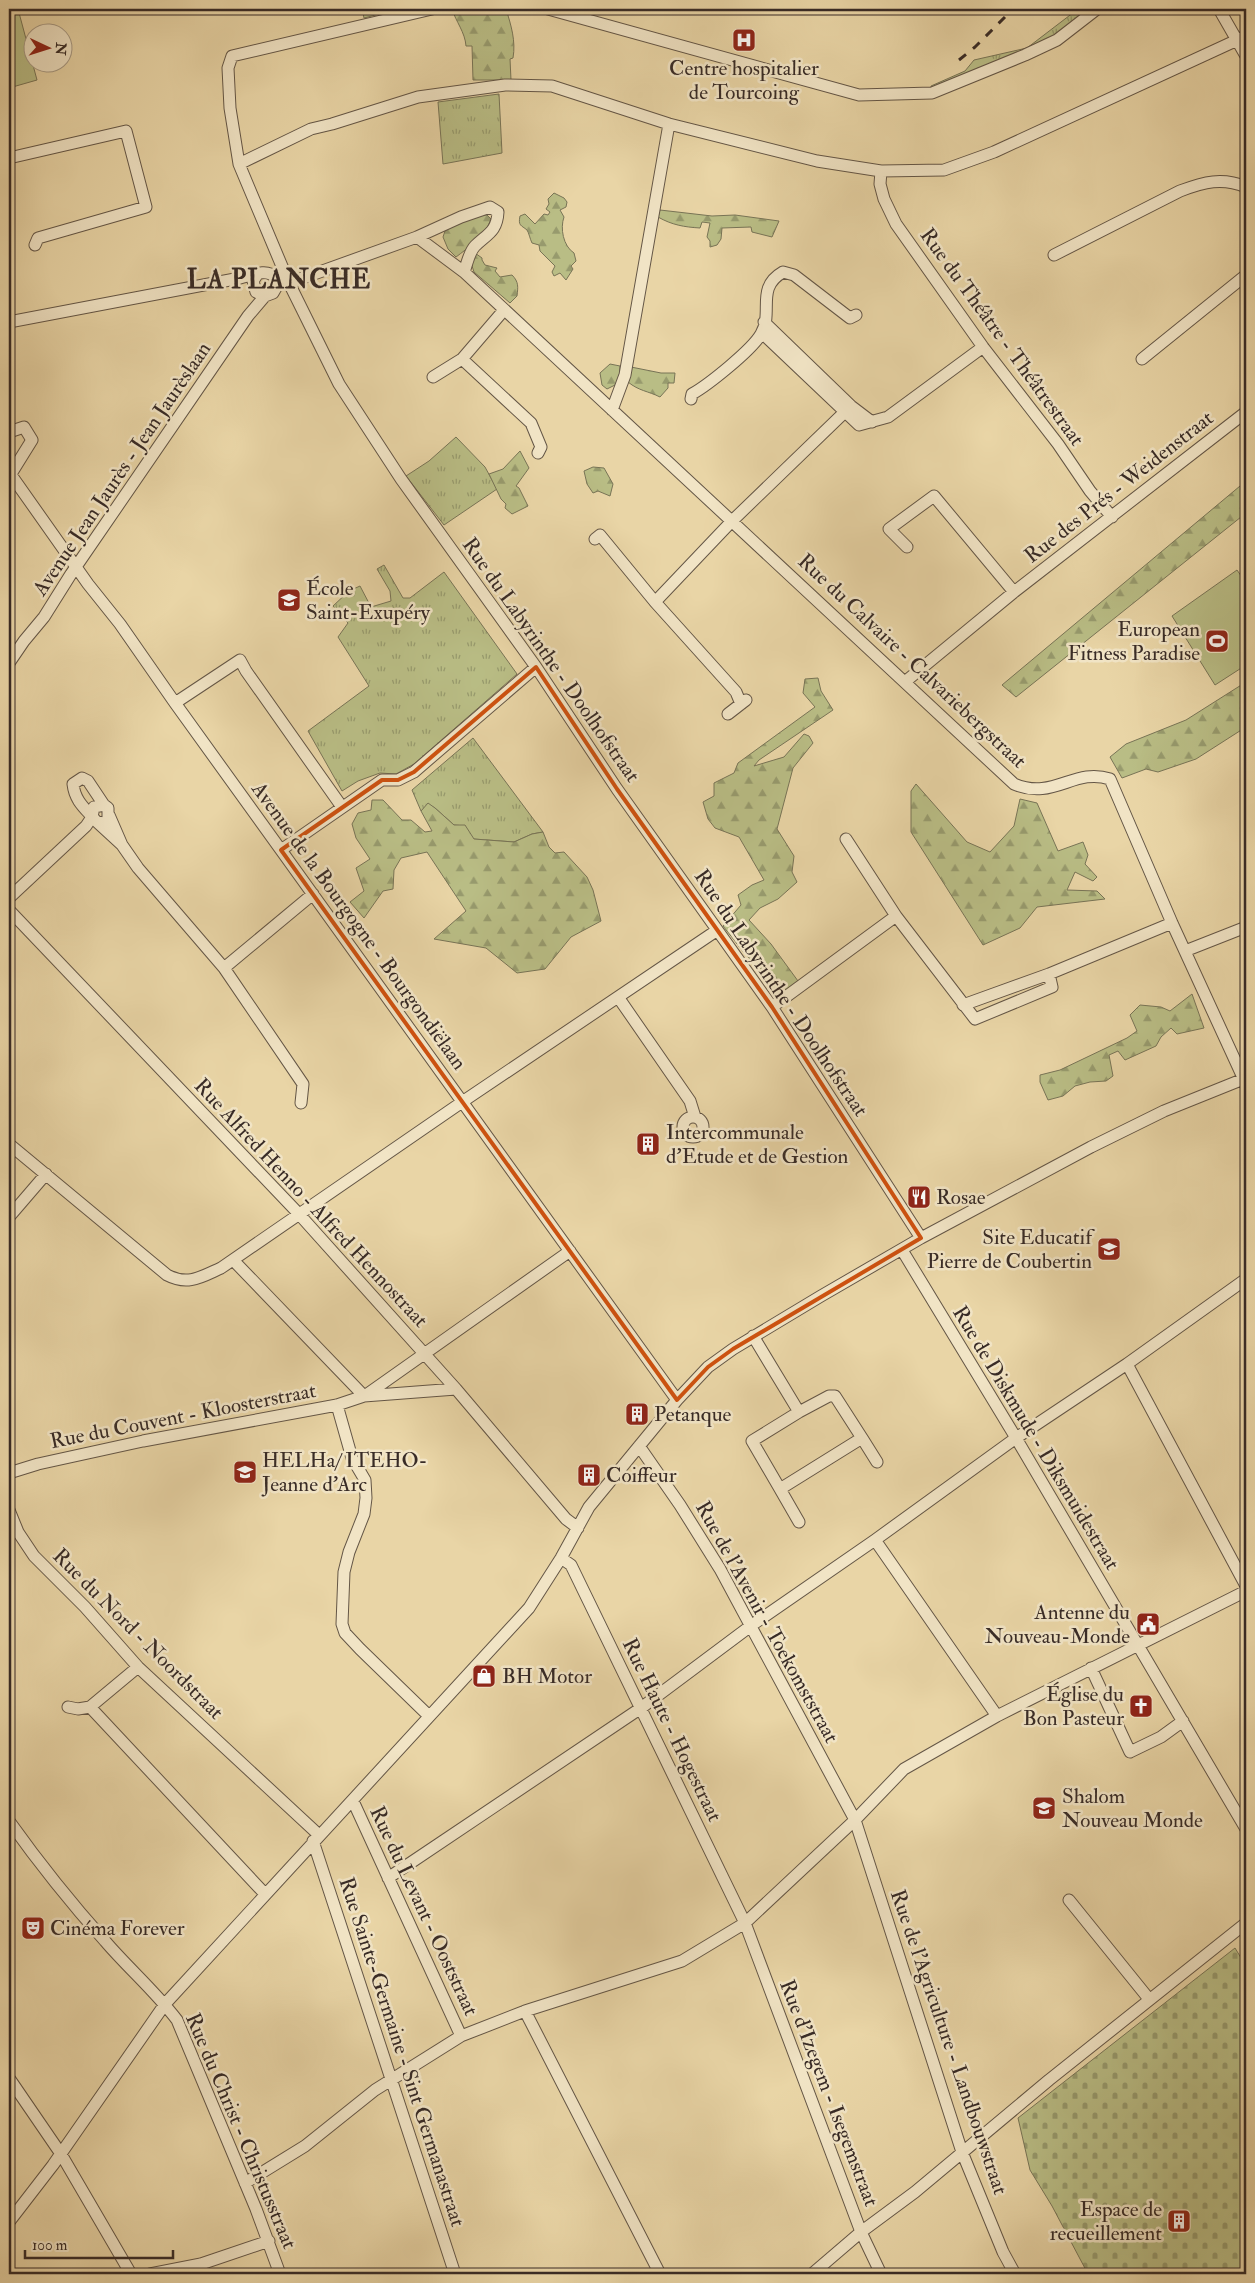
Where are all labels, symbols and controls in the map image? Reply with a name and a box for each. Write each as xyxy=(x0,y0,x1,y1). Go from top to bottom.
north arrow xyxy=(22,22,72,72)
hospital icon: Centre hospitalier de Tourcoing xyxy=(731,27,757,53)
text: N xyxy=(52,41,69,56)
place label: Centre hospitalier de Tourcoing xyxy=(669,55,819,106)
street label: Rue du Théâtre - Théâtrestraat xyxy=(914,223,1090,451)
district label: LA PLANCHE xyxy=(187,264,371,296)
street label: Avenue Jean Jaurès - Jean Jaurèslaan xyxy=(26,337,217,602)
street label: Rue des Prés - Weidenstraat xyxy=(1019,405,1219,569)
street label: Rue du Labyrinthe - Doolhofstraat xyxy=(456,532,646,788)
street label: Rue du Calvaire - Calvariebergstraat xyxy=(792,548,1032,774)
place label: École Saint-Exupéry xyxy=(306,575,431,626)
school or university icon: École Saint-Exupéry xyxy=(276,587,302,613)
place label: European Fitness Paradise xyxy=(1068,616,1200,667)
sports icon: European Fitness Paradise xyxy=(1204,628,1230,654)
street label: Avenue de la Bourgogne - Bourgondiëlaan xyxy=(245,776,473,1075)
street label: Rue du Labyrinthe - Doolhofstraat xyxy=(688,864,874,1122)
street label: Rue Alfred Henno - Alfred Hennostraat xyxy=(188,1073,434,1333)
place label: Intercommunale d’Etude et de Gestion xyxy=(666,1119,849,1170)
building icon: Intercommunale d’Etude et de Gestion xyxy=(635,1131,661,1157)
restaurant icon: Rosae xyxy=(906,1184,932,1210)
place label: Rosae xyxy=(936,1184,986,1211)
place label: Site Educatif Pierre de Coubertin xyxy=(927,1224,1095,1275)
school or university icon: Site Educatif Pierre de Coubertin xyxy=(1096,1236,1122,1262)
street label: Rue de Diskmude - Diksmuidestraat xyxy=(946,1301,1126,1575)
street label: Rue du Couvent - Kloosterstraat xyxy=(48,1377,318,1455)
building icon: Petanque xyxy=(624,1401,650,1427)
place label: Petanque xyxy=(654,1401,732,1428)
place label: HELHa/ ITEHO- Jeanne d'Arc xyxy=(261,1447,428,1498)
school or university icon: HELHa/ ITEHO- Jeanne d'Arc xyxy=(232,1459,258,1485)
building icon: Coiffeur xyxy=(576,1462,602,1488)
place label: Coiffeur xyxy=(606,1462,677,1489)
street label: Rue de l'Avenir - Toekomststraat xyxy=(689,1496,845,1748)
street label: Rue du Nord - Noordstraat xyxy=(47,1543,229,1725)
place label: Antenne du Nouveau-Monde xyxy=(985,1599,1130,1650)
public building icon: Antenne du Nouveau-Monde xyxy=(1135,1611,1161,1637)
street label: Rue Haute - Hogestraat xyxy=(616,1634,728,1826)
shop icon: BH Motor xyxy=(471,1663,497,1689)
place label: BH Motor xyxy=(502,1663,592,1690)
place label: Église du Bon Pasteur xyxy=(1023,1681,1124,1732)
church icon: Église du Bon Pasteur xyxy=(1128,1693,1154,1719)
place label: Shalom Nouveau Monde xyxy=(1062,1783,1203,1834)
school or university icon: Shalom Nouveau Monde xyxy=(1031,1795,1057,1821)
street label: Rue du Levant - Ooststraat xyxy=(363,1802,485,2020)
street label: Rue Sainte-Germaine - Sint Germanastraat xyxy=(333,1874,471,2230)
street label: Rue de l'Agriculture - Landbouwstraat xyxy=(884,1886,1014,2198)
theatre icon: Cinéma Forever xyxy=(20,1915,46,1941)
place label: Cinéma Forever xyxy=(50,1915,185,1942)
street label: Rue d'Izegem - Isegemstraat xyxy=(773,1976,885,2210)
street label: Rue du Christ - Christusstraat xyxy=(179,2009,303,2253)
place label: Espace de recueillement xyxy=(1050,2196,1162,2247)
building icon: Espace de recueillement xyxy=(1166,2208,1192,2234)
scale bar xyxy=(25,2228,172,2260)
text: 100 m xyxy=(32,2236,68,2255)

